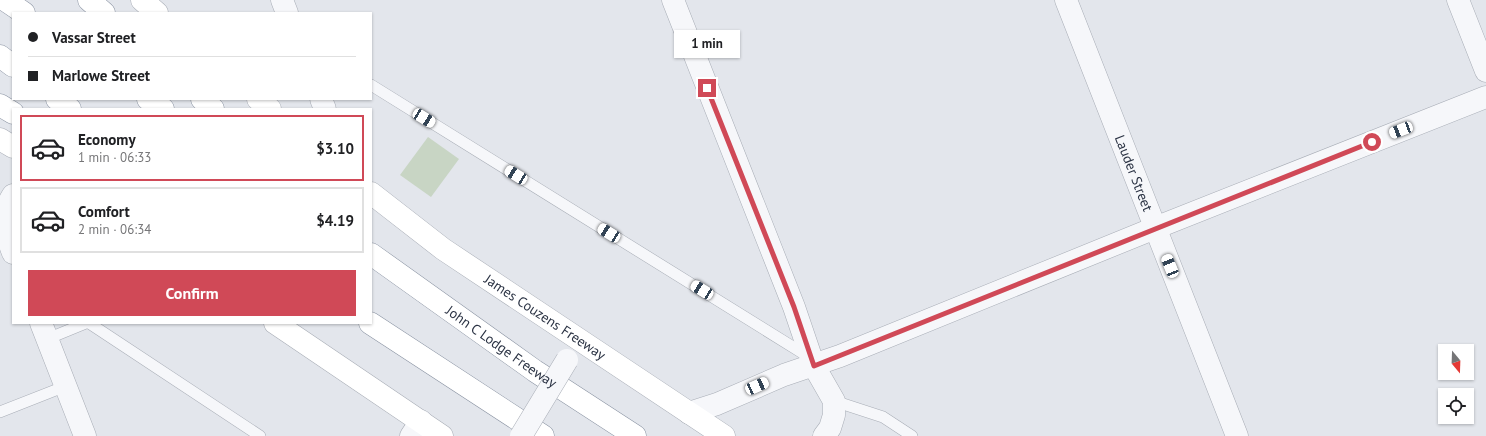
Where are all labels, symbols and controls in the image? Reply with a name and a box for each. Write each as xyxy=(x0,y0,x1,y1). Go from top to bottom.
text: Vassar Street xyxy=(52,28,136,47)
callout: 1 min xyxy=(674,30,740,58)
text: 1 min xyxy=(691,35,723,52)
text: Marlowe Street xyxy=(52,66,150,85)
route end xyxy=(698,79,716,97)
car xyxy=(411,107,437,129)
car xyxy=(1388,120,1414,140)
icon: car xyxy=(30,130,66,166)
text: Economy xyxy=(78,130,136,149)
street label: Lauder Street xyxy=(1111,132,1157,214)
route start xyxy=(1363,133,1381,151)
text: $3.10 xyxy=(316,139,354,158)
text: 1 min · 06:33 xyxy=(78,149,151,166)
car xyxy=(503,164,529,186)
icon: car xyxy=(30,202,66,238)
text: Comfort xyxy=(78,202,130,221)
text: $4.19 xyxy=(316,211,354,230)
text: 2 min · 06:34 xyxy=(78,221,151,238)
car xyxy=(596,222,622,244)
car xyxy=(1160,253,1180,279)
button: Confirm xyxy=(28,270,356,316)
street label: James Couzens Freeway xyxy=(480,270,610,364)
car xyxy=(689,279,715,301)
street label: John C Lodge Freeway xyxy=(442,301,561,392)
north arrow xyxy=(1438,344,1474,380)
map controls xyxy=(1438,344,1474,424)
car xyxy=(744,376,770,396)
button: locate xyxy=(1438,388,1474,424)

